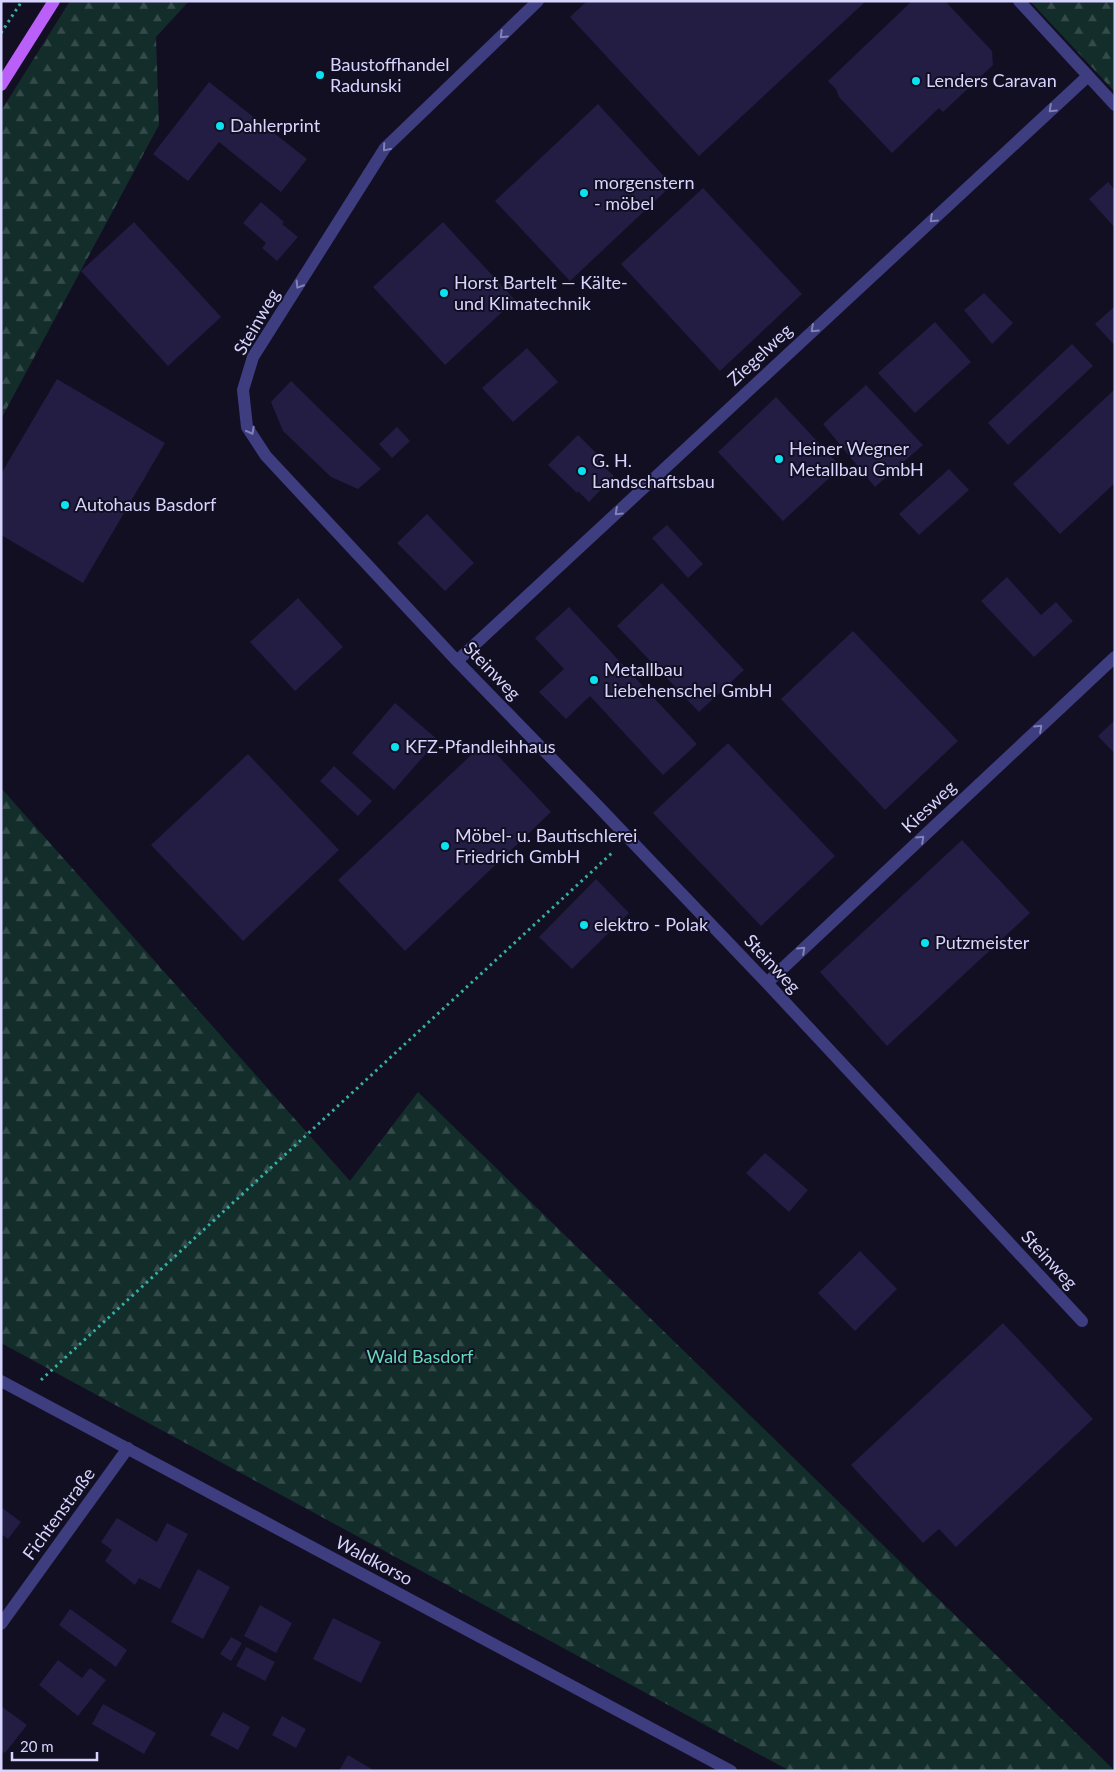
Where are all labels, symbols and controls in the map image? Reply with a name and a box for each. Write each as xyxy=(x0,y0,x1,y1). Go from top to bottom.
one-way arrow xyxy=(499,29,508,38)
place label: Baustoffhandel Radunski xyxy=(330,53,450,96)
marker: Baustoffhandel Radunski xyxy=(314,69,326,81)
place label: Lenders Caravan xyxy=(926,69,1057,91)
marker: Lenders Caravan xyxy=(910,75,922,87)
one-way arrow xyxy=(1049,103,1058,112)
place label: Dahlerprint xyxy=(230,114,321,136)
marker: Dahlerprint xyxy=(214,120,226,132)
one-way arrow xyxy=(384,142,392,151)
place label: morgenstern - möbel xyxy=(594,171,694,214)
marker: morgenstern - möbel xyxy=(578,187,590,199)
one-way arrow xyxy=(929,213,938,222)
place label: Horst Bartelt — Kälte- und Klimatechnik xyxy=(454,271,628,314)
one-way arrow xyxy=(295,279,305,288)
street label: Steinweg xyxy=(228,285,284,358)
marker: Horst Bartelt — Kälte- und Klimatechnik xyxy=(438,287,450,299)
street label: Ziegelweg xyxy=(722,319,796,390)
one-way arrow xyxy=(810,323,819,332)
one-way arrow xyxy=(245,426,255,435)
place label: Heiner Wegner Metallbau GmbH xyxy=(789,437,924,480)
place label: G. H. Landschaftsbau xyxy=(592,449,715,492)
marker: Heiner Wegner Metallbau GmbH xyxy=(773,453,785,465)
marker: G. H. Landschaftsbau xyxy=(576,465,588,477)
place label: Autohaus Basdorf xyxy=(75,493,217,515)
marker: Autohaus Basdorf xyxy=(59,499,71,511)
one-way arrow xyxy=(614,506,623,515)
street label: Steinweg xyxy=(460,637,526,704)
place label: Metallbau Liebehenschel GmbH xyxy=(604,658,772,701)
marker: Metallbau Liebehenschel GmbH xyxy=(588,674,600,686)
one-way arrow xyxy=(1034,725,1043,734)
place label: KFZ-Pfandleihhaus xyxy=(405,735,556,757)
marker: KFZ-Pfandleihhaus xyxy=(389,741,401,753)
street label: Kiesweg xyxy=(897,776,960,837)
place label: Möbel- u. Bautischlerei Friedrich GmbH xyxy=(455,824,637,867)
one-way arrow xyxy=(915,836,924,845)
marker: Möbel- u. Bautischlerei Friedrich GmbH xyxy=(439,840,451,852)
place label: elektro - Polak xyxy=(594,913,709,935)
marker: elektro - Polak xyxy=(578,919,590,931)
street label: Steinweg xyxy=(740,929,805,997)
place label: Putzmeister xyxy=(935,931,1030,953)
marker: Putzmeister xyxy=(919,937,931,949)
one-way arrow xyxy=(796,947,805,956)
street label: Steinweg xyxy=(1017,1225,1082,1293)
park label: Wald Basdorf xyxy=(367,1345,474,1367)
street label: Fichtenstraße xyxy=(17,1463,99,1564)
street label: Waldkorso xyxy=(332,1531,417,1590)
scale bar xyxy=(12,1730,98,1762)
text: 20 m xyxy=(20,1737,54,1755)

